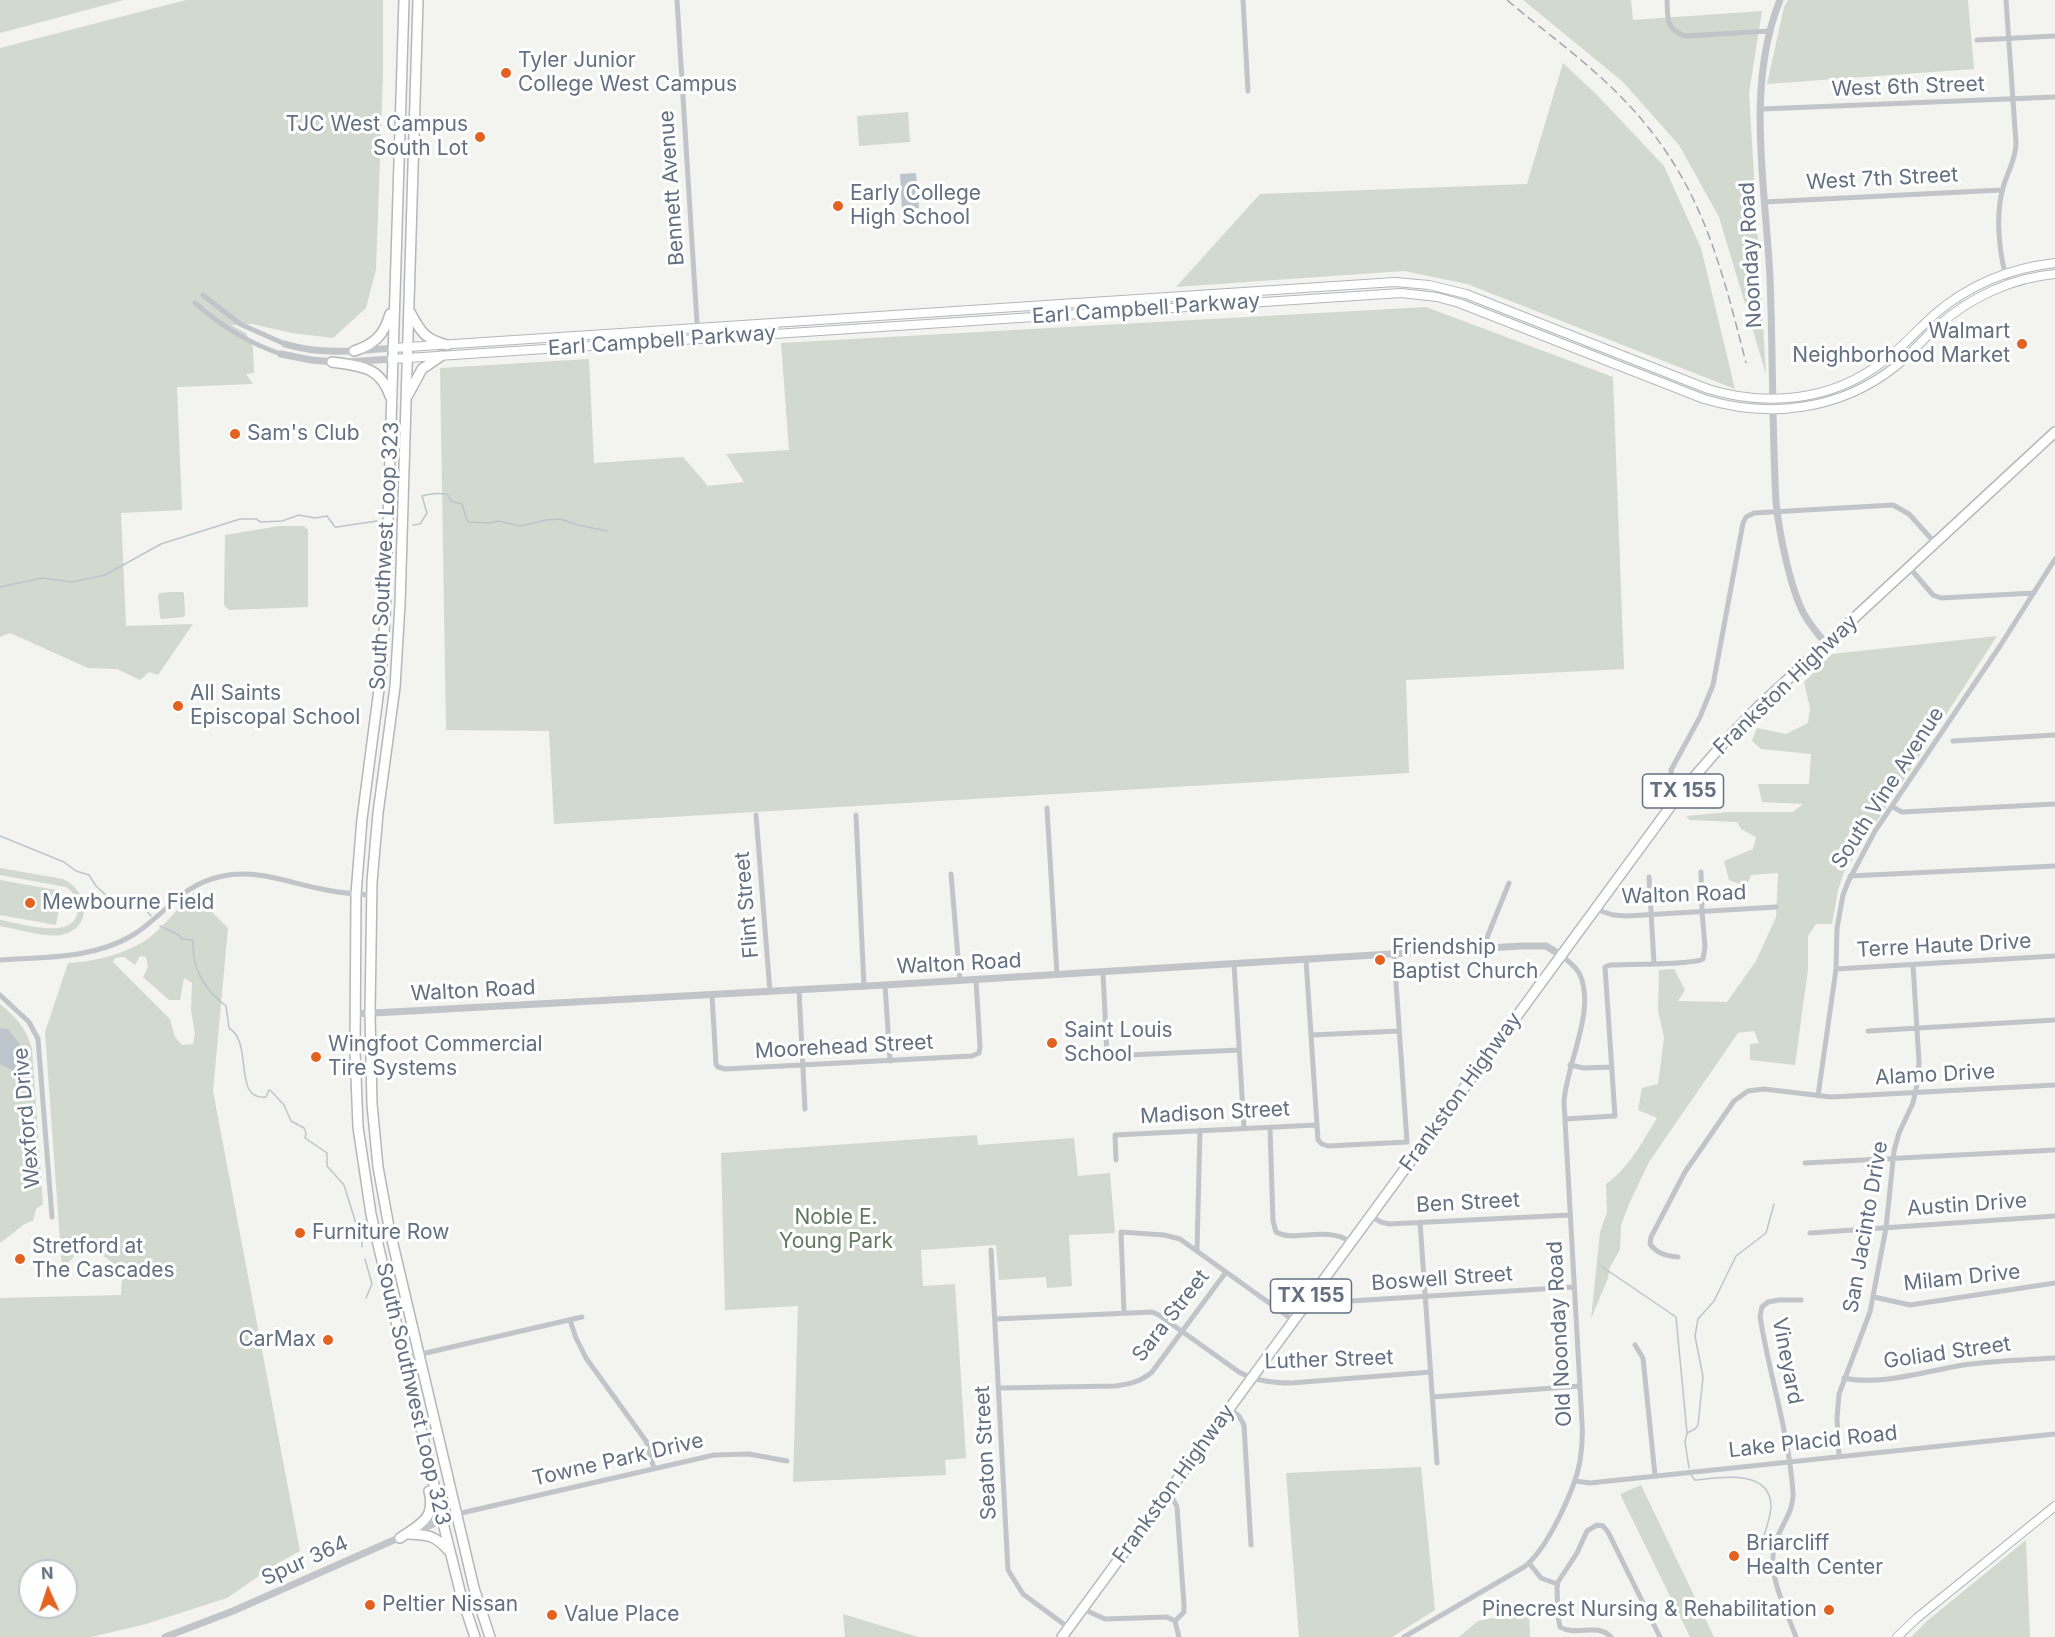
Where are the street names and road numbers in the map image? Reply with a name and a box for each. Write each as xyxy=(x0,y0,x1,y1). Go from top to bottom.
street label: West 6th Street xyxy=(1831,72,1985,102)
street label: Bennett Avenue xyxy=(654,109,690,267)
street label: West 7th Street xyxy=(1805,162,1959,196)
street label: Noonday Road xyxy=(1735,181,1767,329)
street label: Earl Campbell Parkway xyxy=(1031,288,1261,330)
street label: Earl Campbell Parkway xyxy=(547,320,777,362)
street label: South Southwest Loop 323 xyxy=(365,421,405,691)
street label: Frankston Highway xyxy=(1709,610,1863,760)
street label: South Vine Avenue xyxy=(1826,702,1950,874)
road number: TX 155 xyxy=(1642,774,1724,808)
street label: Flint Street xyxy=(730,851,764,959)
street label: Walton Road xyxy=(1621,880,1747,910)
street label: Terre Haute Drive xyxy=(1856,929,2032,963)
street label: Walton Road xyxy=(896,948,1022,980)
street label: Walton Road xyxy=(410,975,536,1007)
street label: Frankston Highway xyxy=(1395,1008,1527,1176)
street label: Moorehead Street xyxy=(754,1030,934,1064)
street label: Wexford Drive xyxy=(8,1046,46,1190)
street label: Alamo Drive xyxy=(1874,1059,1996,1091)
street label: Madison Street xyxy=(1139,1096,1291,1130)
street label: San Jacinto Drive xyxy=(1838,1139,1894,1315)
street label: Ben Street xyxy=(1416,1188,1520,1218)
street label: Austin Drive xyxy=(1906,1188,2028,1222)
street label: Old Noonday Road xyxy=(1543,1240,1577,1428)
street label: Milam Drive xyxy=(1902,1259,2022,1297)
street label: South Southwest Loop 323 xyxy=(370,1260,456,1528)
street label: Boswell Street xyxy=(1370,1261,1514,1297)
street label: Sara Street xyxy=(1127,1265,1215,1367)
road number: TX 155 xyxy=(1270,1279,1352,1313)
street label: Vineyard xyxy=(1766,1316,1808,1406)
street label: Goliad Street xyxy=(1882,1332,2012,1374)
street label: Luther Street xyxy=(1264,1345,1394,1375)
street label: Seaton Street xyxy=(970,1385,1002,1521)
street label: Frankston Highway xyxy=(1108,1400,1240,1568)
street label: Lake Placid Road xyxy=(1727,1421,1899,1463)
street label: Towne Park Drive xyxy=(530,1428,706,1492)
street label: Spur 364 xyxy=(258,1531,352,1591)

